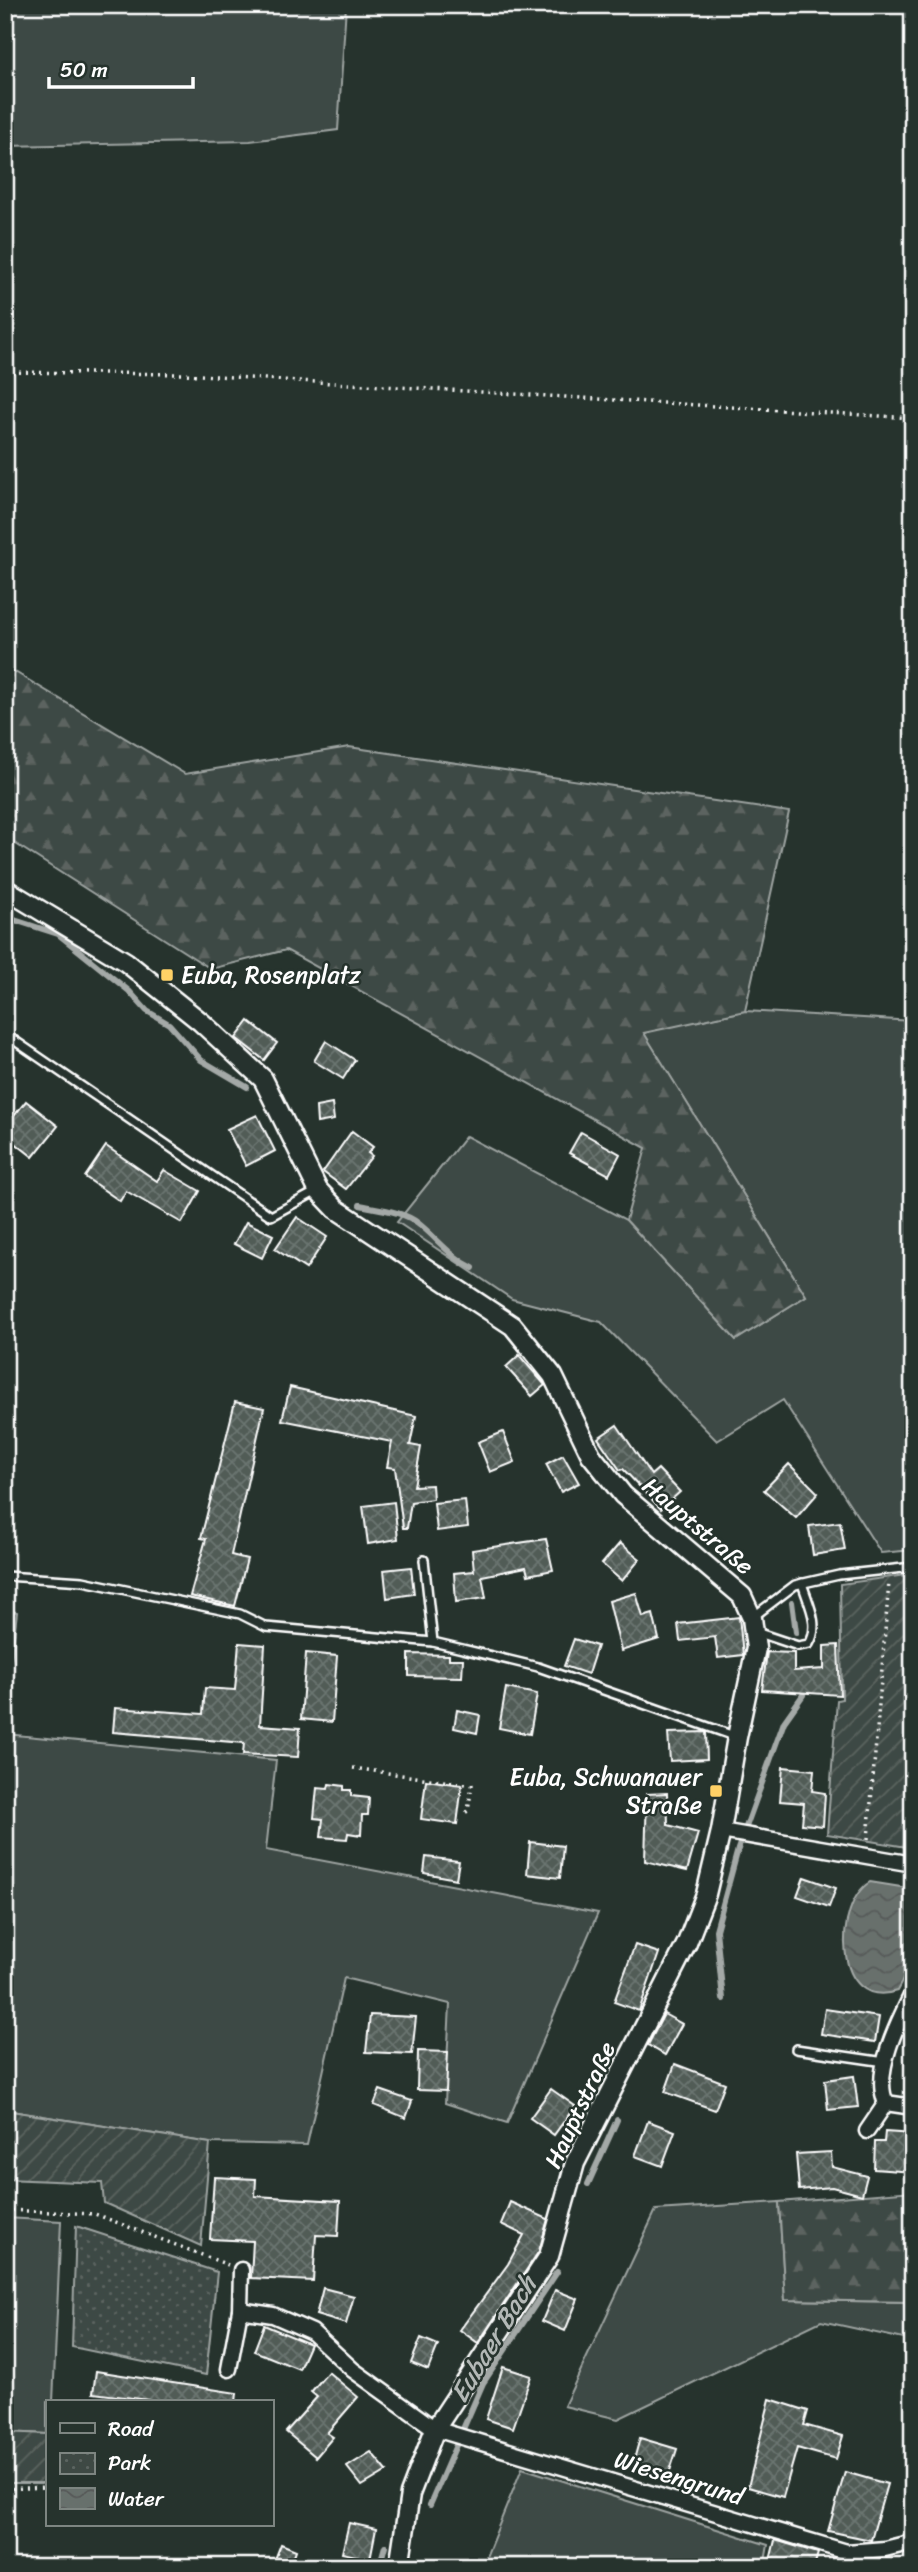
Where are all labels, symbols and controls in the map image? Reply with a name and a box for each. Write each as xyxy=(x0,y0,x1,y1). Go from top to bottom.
scale bar xyxy=(49,46,192,90)
text: 50 m xyxy=(60,51,108,89)
place label: Euba, Rosenplatz xyxy=(181,954,361,996)
marker: Euba, Rosenplatz xyxy=(159,967,175,983)
street label: Hauptstraße xyxy=(632,1466,764,1586)
place label: Euba, Schwanauer Straße xyxy=(510,1756,703,1826)
marker: Euba, Schwanauer Straße xyxy=(708,1783,724,1799)
street label: Hauptstraße xyxy=(532,2034,628,2176)
water label: Eubaer Bach xyxy=(437,2264,550,2412)
legend xyxy=(46,2400,273,2526)
text: Road xyxy=(108,2410,155,2448)
street label: Wiesengrund xyxy=(609,2438,750,2518)
text: Park xyxy=(108,2444,151,2482)
text: Water xyxy=(108,2480,165,2518)

